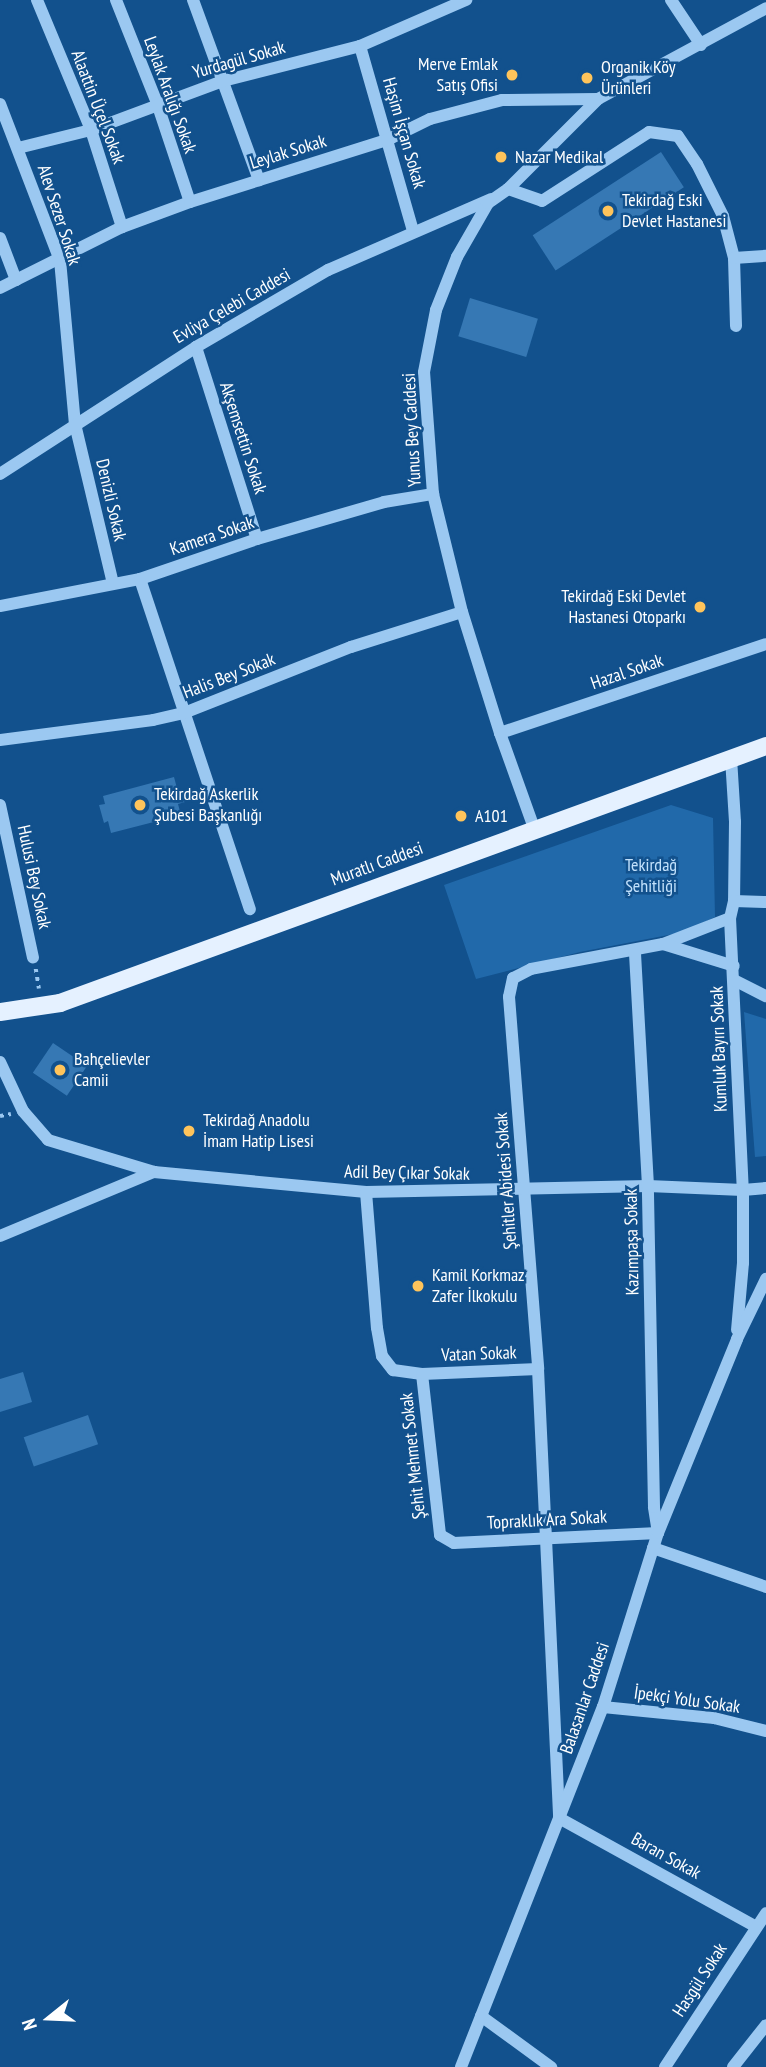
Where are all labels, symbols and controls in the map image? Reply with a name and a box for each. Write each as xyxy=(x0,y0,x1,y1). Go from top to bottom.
street label: Leylak Aralığı Sokak xyxy=(139,33,201,157)
street label: Yurdagül Sokak xyxy=(190,37,288,83)
street label: Alaattin Üçel Sokak xyxy=(66,47,130,167)
place label: Merve Emlak Satış Ofisi xyxy=(418,54,498,96)
place label: Organik Köy Ürünleri xyxy=(601,57,676,100)
marker: Merve Emlak Satış Ofisi xyxy=(504,67,520,83)
marker: Organik Köy Ürünleri xyxy=(579,70,595,86)
street label: Haşim İşçan Sokak xyxy=(378,75,430,191)
street label: Leylak Sokak xyxy=(247,130,329,174)
place label: Nazar Medikal xyxy=(515,146,603,168)
marker: Nazar Medikal xyxy=(493,149,509,165)
street label: Alev Sezer Sokak xyxy=(33,162,85,268)
place label: Tekirdağ Eski Devlet Hastanesi xyxy=(622,190,726,232)
marker: Tekirdağ Eski Devlet Hastanesi xyxy=(600,203,616,219)
street label: Evliya Çelebi Caddesi xyxy=(170,264,294,348)
street label: Yunus Bey Caddesi xyxy=(398,372,426,488)
street label: Akşemsettin Sokak xyxy=(215,379,271,497)
street label: Denizli Sokak xyxy=(91,457,131,543)
street label: Kamera Sokak xyxy=(167,512,257,560)
place label: Tekirdağ Eski Devlet Hastanesi Otoparkı xyxy=(561,586,686,628)
marker: Tekirdağ Eski Devlet Hastanesi Otoparkı xyxy=(692,599,708,615)
street label: Halis Bey Sokak xyxy=(180,648,278,704)
street label: Hazal Sokak xyxy=(588,650,666,694)
place label: Tekirdağ Askerlik Şubesi Başkanlığı xyxy=(154,784,262,826)
marker: Tekirdağ Askerlik Şubesi Başkanlığı xyxy=(132,797,148,813)
place label: A101 xyxy=(475,805,508,827)
marker: A101 xyxy=(453,808,469,824)
street label: Hulusi Bey Sokak xyxy=(12,823,56,931)
street label: Muratlı Caddesi xyxy=(328,837,426,891)
park label: Tekirdağ Şehitliği xyxy=(625,855,677,898)
street label: Kumluk Bayırı Sokak xyxy=(706,985,732,1113)
place label: Bahçelievler Camii xyxy=(74,1049,150,1092)
marker: Bahçelievler Camii xyxy=(52,1062,68,1078)
place label: Tekirdağ Anadolu İmam Hatip Lisesi xyxy=(203,1110,314,1152)
street label: Şehitler Abidesi Sokak xyxy=(490,1111,522,1251)
marker: Tekirdağ Anadolu İmam Hatip Lisesi xyxy=(181,1123,197,1139)
street label: Adil Bey Çıkar Sokak xyxy=(344,1161,470,1185)
street label: Kazımpaşa Sokak xyxy=(620,1189,644,1295)
place label: Kamil Korkmaz Zafer İlkokulu xyxy=(432,1265,525,1308)
marker: Kamil Korkmaz Zafer İlkokulu xyxy=(410,1278,426,1294)
street label: Vatan Sokak xyxy=(441,1342,517,1366)
street label: Şehit Mehmet Sokak xyxy=(396,1392,430,1520)
street label: Topraklık Ara Sokak xyxy=(486,1506,608,1534)
street label: Balasanlar Caddesi xyxy=(556,1639,614,1757)
street label: İpekçi Yolu Sokak xyxy=(632,1682,742,1718)
street label: Baran Sokak xyxy=(627,1828,705,1884)
street label: Hasgül Sokak xyxy=(668,1939,732,2021)
north arrow xyxy=(14,1983,84,2053)
text: N xyxy=(16,2016,42,2033)

